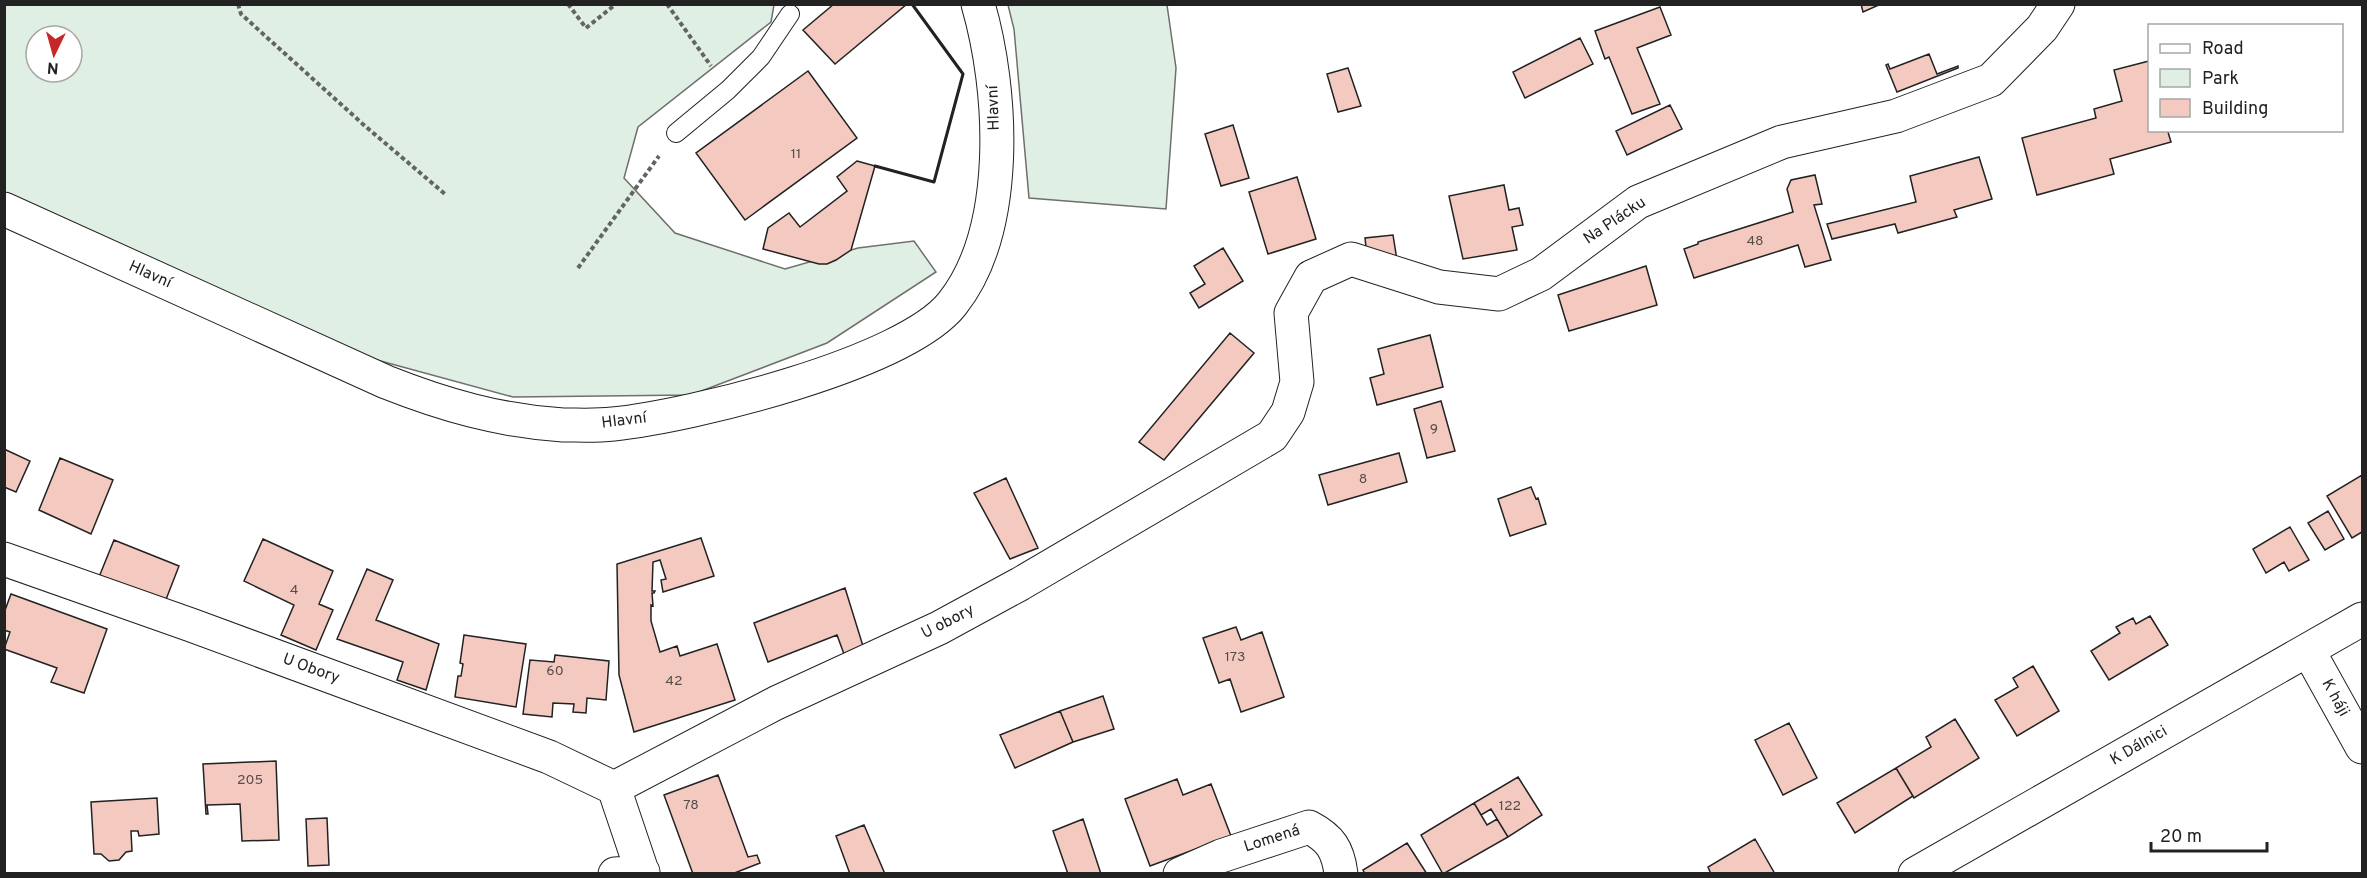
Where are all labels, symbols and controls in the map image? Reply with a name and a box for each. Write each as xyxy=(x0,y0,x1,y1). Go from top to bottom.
north arrow xyxy=(24,24,84,84)
legend xyxy=(2148,24,2343,132)
text: Road xyxy=(2202,38,2244,61)
text: N xyxy=(46,56,59,77)
text: Park xyxy=(2202,68,2239,91)
street label: Hlavní xyxy=(983,83,1005,131)
text: Building xyxy=(2202,98,2268,121)
house number: 11 xyxy=(791,146,801,163)
street label: Na Plácku xyxy=(1580,193,1650,249)
house number: 48 xyxy=(1746,233,1764,250)
street label: Hlavní xyxy=(125,257,176,294)
street label: Hlavní xyxy=(600,408,650,434)
house number: 9 xyxy=(1430,421,1438,438)
house number: 8 xyxy=(1359,471,1367,488)
house number: 4 xyxy=(290,582,298,599)
street label: U obory xyxy=(918,600,978,644)
street label: U Obory xyxy=(280,649,342,689)
house number: 173 xyxy=(1225,649,1245,666)
house number: 60 xyxy=(546,663,564,680)
house number: 42 xyxy=(665,673,683,690)
street label: K háji xyxy=(2317,676,2353,720)
street label: K Dálnici xyxy=(2107,722,2171,770)
house number: 205 xyxy=(237,772,263,789)
house number: 78 xyxy=(683,797,699,814)
house number: 122 xyxy=(1499,798,1521,815)
scale bar xyxy=(2151,815,2266,853)
street label: Lomená xyxy=(1241,821,1303,857)
text: 20 m xyxy=(2160,826,2202,849)

